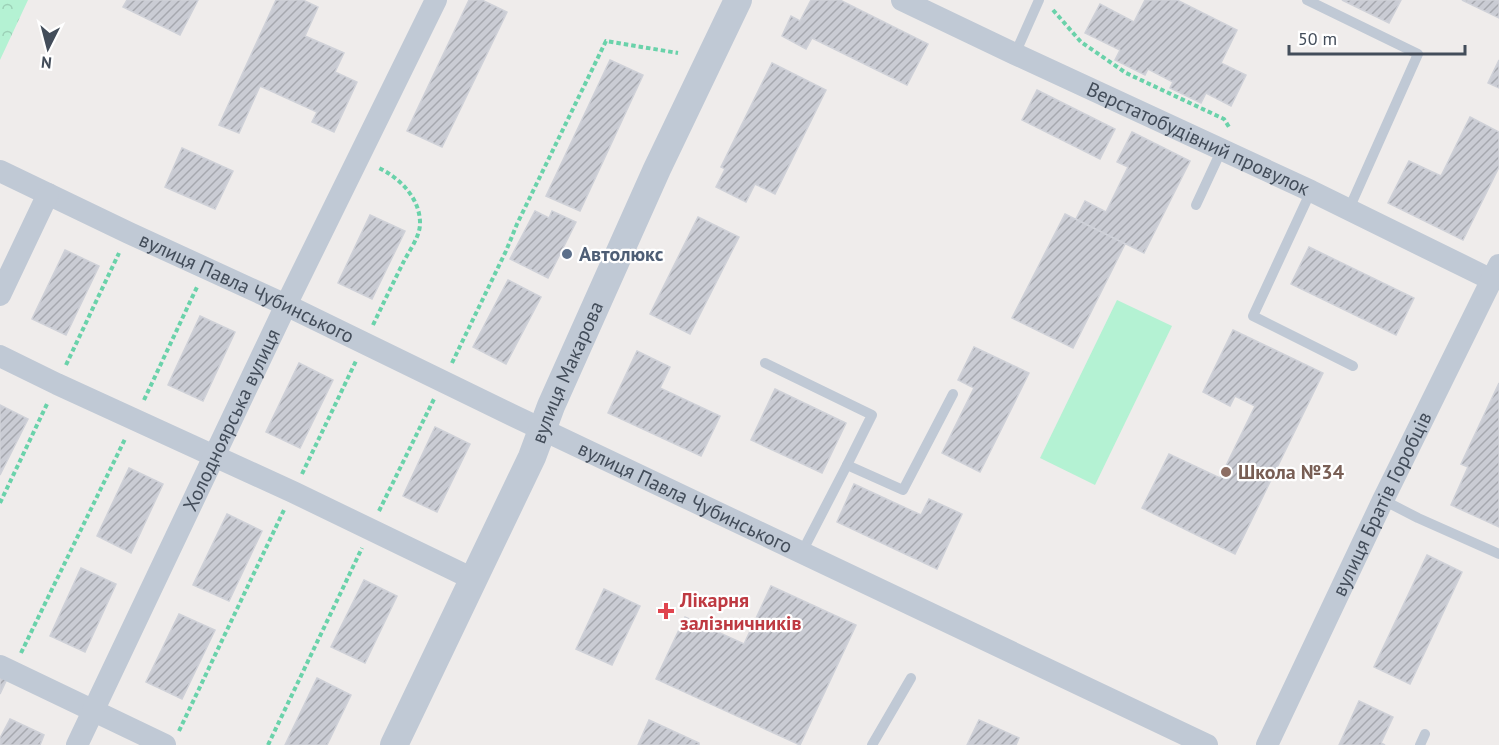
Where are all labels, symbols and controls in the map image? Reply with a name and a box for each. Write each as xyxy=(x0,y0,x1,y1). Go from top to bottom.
north arrow xyxy=(18,18,78,78)
scale bar xyxy=(1289,18,1464,56)
text: 50 m xyxy=(1298,27,1337,50)
text: N xyxy=(40,52,53,73)
street label: Верстатобудівний провулок xyxy=(1082,76,1314,202)
street label: вулиця Павла Чубинського xyxy=(135,226,359,349)
place label: Автолюкс xyxy=(579,241,664,267)
marker: Автолюкс xyxy=(560,247,574,261)
street label: вулиця Макарова xyxy=(525,297,609,447)
street label: Холодноярська вулиця xyxy=(177,324,286,515)
street label: вулиця Братів Горобців xyxy=(1326,407,1438,601)
street label: вулиця Павла Чубинського xyxy=(574,435,797,559)
place label: Школа №34 xyxy=(1238,459,1345,485)
marker: Школа №34 xyxy=(1219,465,1233,479)
place label: Лікарня залізничників xyxy=(679,587,802,636)
marker: Лікарня залізничників xyxy=(657,602,675,620)

